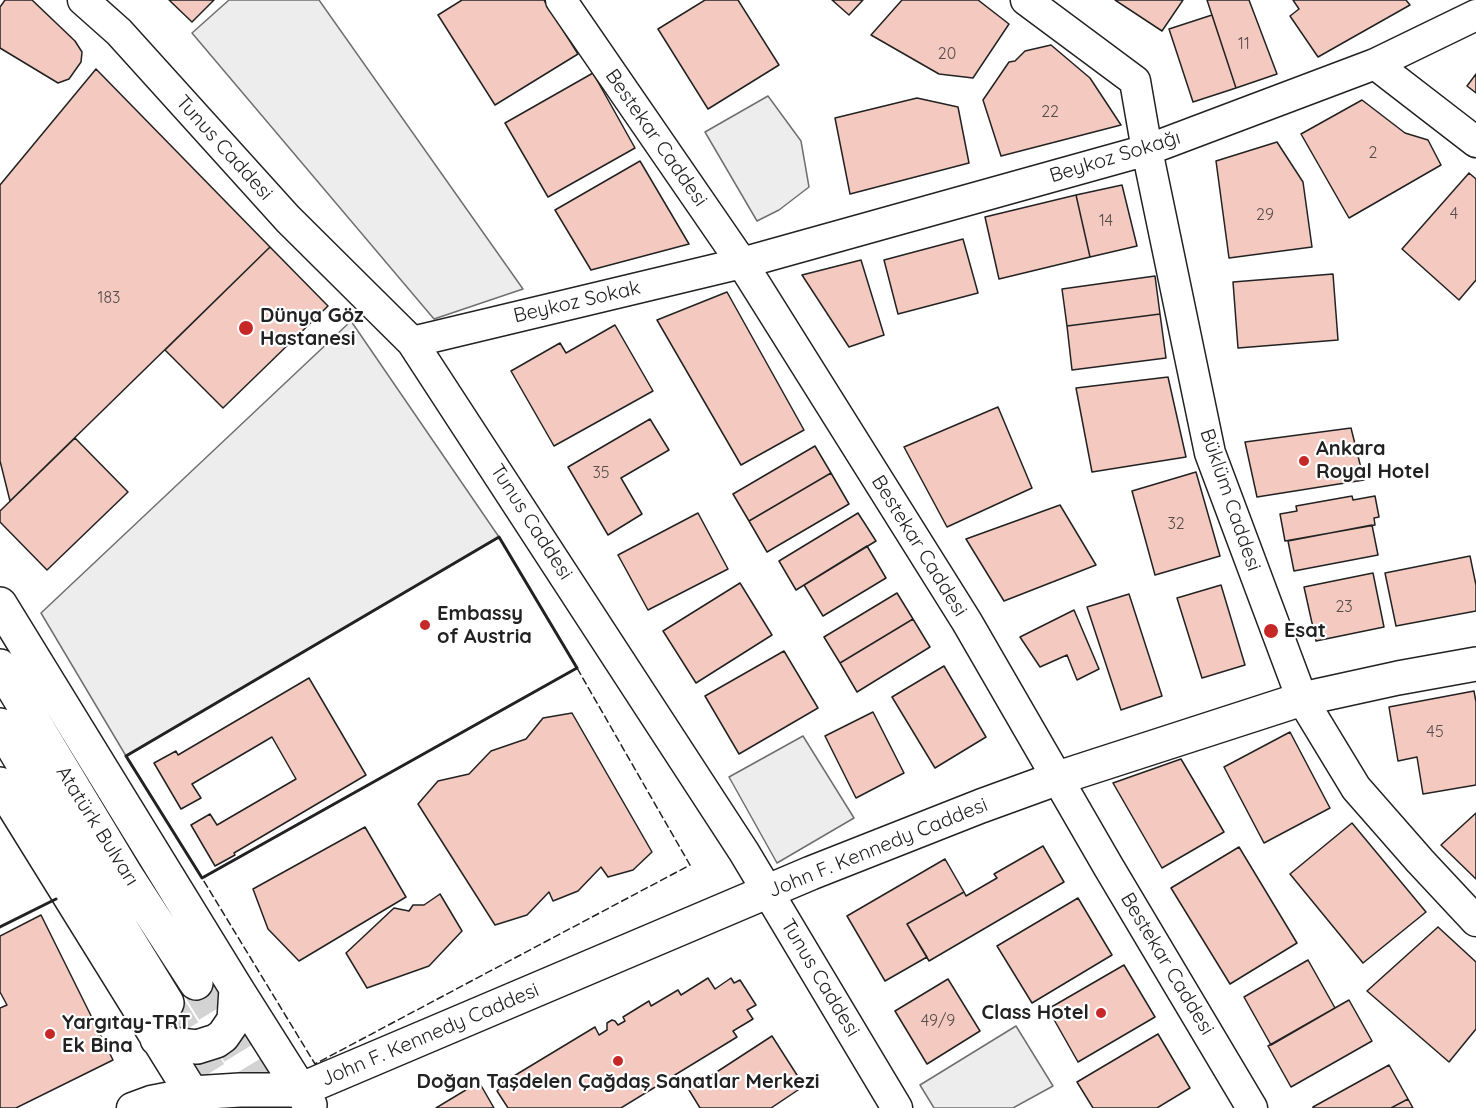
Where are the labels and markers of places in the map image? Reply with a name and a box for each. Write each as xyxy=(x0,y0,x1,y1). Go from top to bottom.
place label: Dünya Göz Hastanesi xyxy=(260,304,364,351)
marker: Dünya Göz Hastanesi xyxy=(237,319,255,337)
place label: Ankara Royal Hotel xyxy=(1316,437,1430,484)
marker: Ankara Royal Hotel xyxy=(1297,454,1311,468)
place label: Embassy of Austria xyxy=(437,602,532,649)
marker: Embassy of Austria xyxy=(418,618,432,632)
place label: Esat xyxy=(1284,619,1326,643)
marker: Esat xyxy=(1262,622,1280,640)
place label: Class Hotel xyxy=(981,1001,1089,1025)
marker: Class Hotel xyxy=(1094,1006,1108,1020)
place label: Yargıtay-TRT Ek Bina xyxy=(62,1011,191,1058)
marker: Yargıtay-TRT Ek Bina xyxy=(43,1027,57,1041)
marker: Doğan Taşdelen Çağdaş Sanatlar Merkezi xyxy=(611,1054,625,1068)
place label: Doğan Taşdelen Çağdaş Sanatlar Merkezi xyxy=(417,1070,819,1094)

